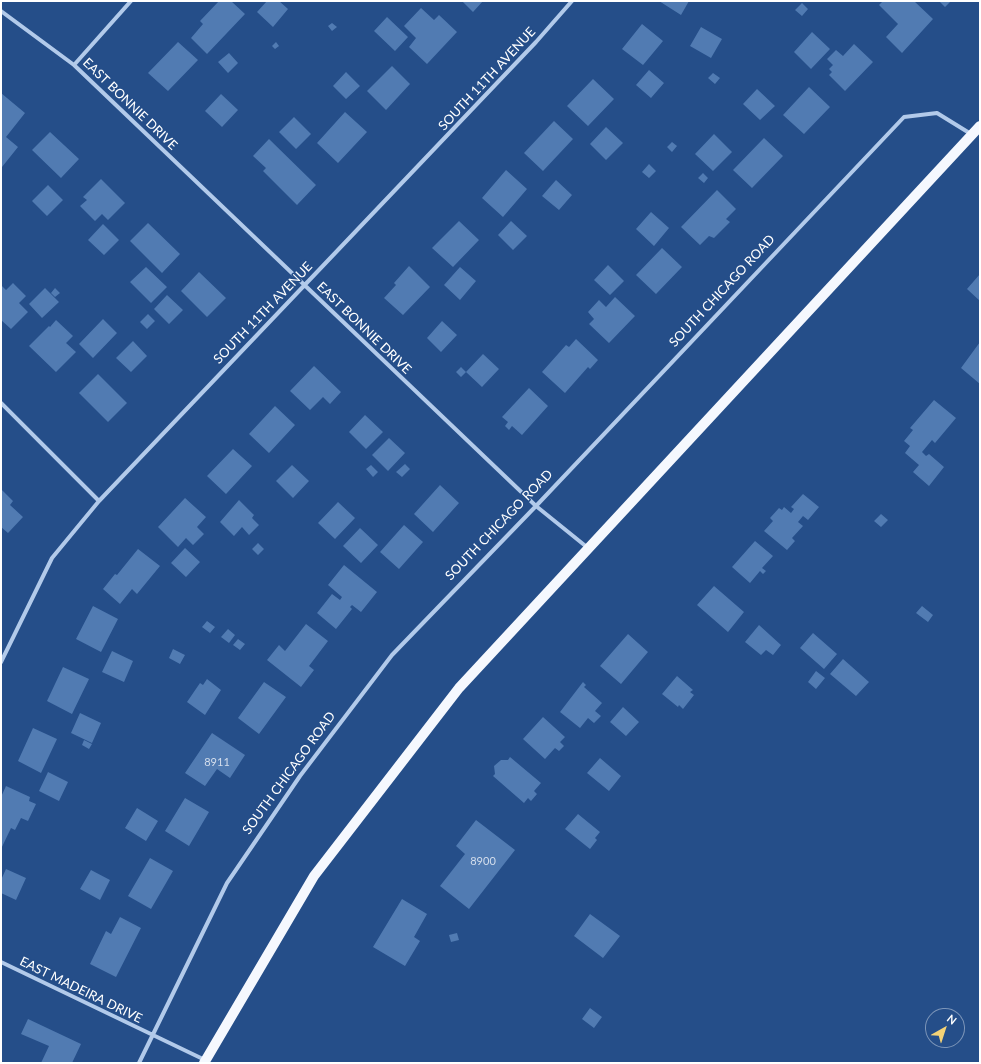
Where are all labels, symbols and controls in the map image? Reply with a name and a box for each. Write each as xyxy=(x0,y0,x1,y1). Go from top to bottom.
street label: SOUTH 11TH AVENUE xyxy=(435,24,539,134)
street label: EAST BONNIE DRIVE xyxy=(79,55,181,153)
street label: SOUTH CHICAGO ROAD xyxy=(666,232,778,350)
street label: SOUTH 11TH AVENUE xyxy=(210,259,316,367)
street label: EAST BONNIE DRIVE xyxy=(313,279,415,377)
street label: SOUTH CHICAGO ROAD xyxy=(442,467,556,583)
street label: SOUTH CHICAGO ROAD xyxy=(239,709,339,837)
house number: 8911 xyxy=(204,755,230,769)
house number: 8900 xyxy=(470,854,496,868)
street label: EAST MADEIRA DRIVE xyxy=(17,954,145,1026)
north arrow xyxy=(925,1008,965,1048)
text: N xyxy=(945,1011,960,1027)

